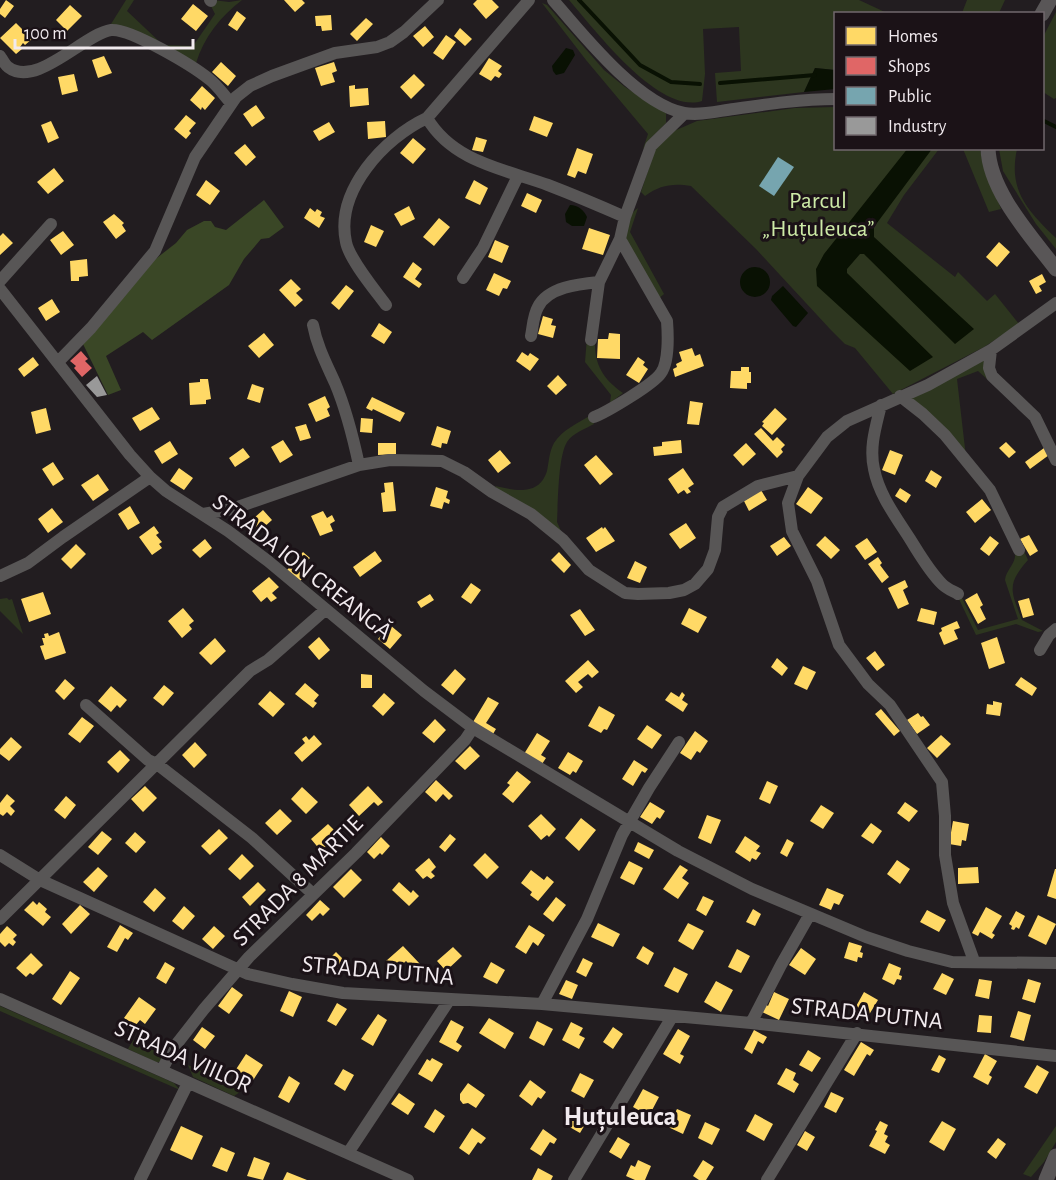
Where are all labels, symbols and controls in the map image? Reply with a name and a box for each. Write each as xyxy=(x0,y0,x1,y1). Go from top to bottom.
scale bar xyxy=(15,12,194,50)
legend xyxy=(834,12,1044,150)
text: 100 m xyxy=(24,25,67,43)
text: Homes xyxy=(888,28,938,46)
text: Shops xyxy=(888,58,930,76)
text: Public xyxy=(888,88,931,106)
text: Industry xyxy=(888,118,947,136)
park label: Parcul „Huțuleuca” xyxy=(762,189,874,242)
street label: STRADA ION CREANGĂ xyxy=(208,489,397,644)
street label: STRADA 8 MARTIE xyxy=(228,811,368,951)
street label: STRADA PUTNA xyxy=(301,952,455,990)
street label: STRADA PUTNA xyxy=(790,994,944,1034)
street label: STRADA VIILOR xyxy=(111,1016,255,1098)
district label: Huțuleuca xyxy=(564,1103,676,1133)

